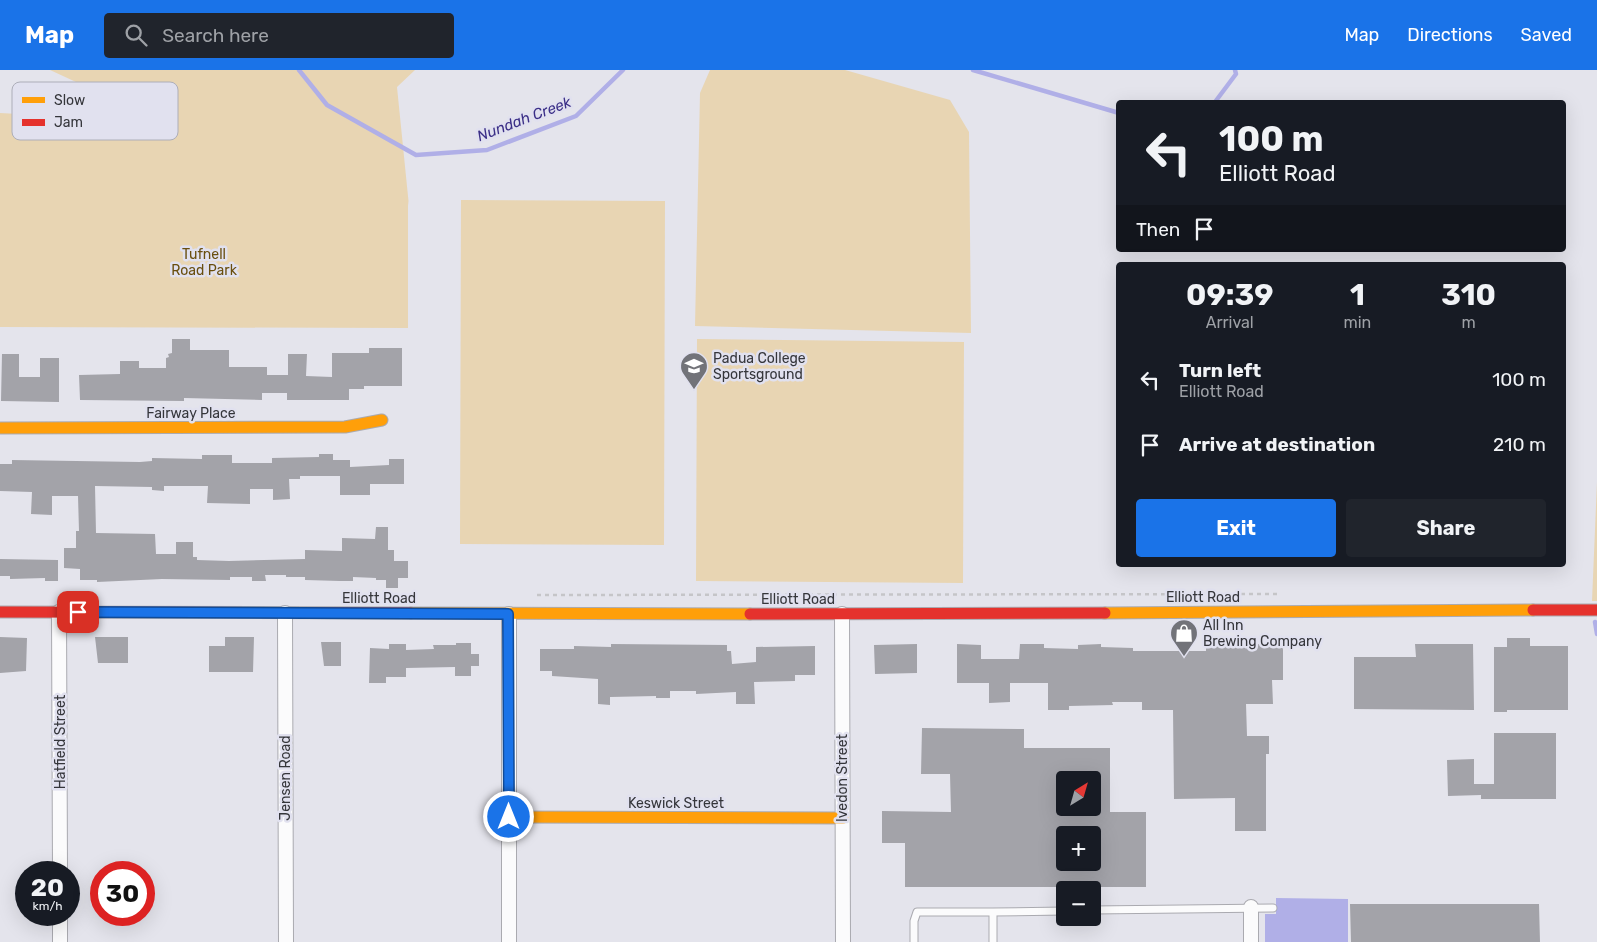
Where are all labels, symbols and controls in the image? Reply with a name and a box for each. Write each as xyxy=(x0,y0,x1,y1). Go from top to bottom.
search box xyxy=(104,13,454,58)
text: Map xyxy=(25,21,74,49)
icon: search xyxy=(122,21,150,49)
text: Search here xyxy=(162,24,269,47)
text: Map xyxy=(1344,24,1379,46)
text: Directions xyxy=(1407,24,1493,46)
text: Saved xyxy=(1521,24,1572,46)
legend xyxy=(12,82,178,140)
text: Slow xyxy=(54,92,85,109)
water label: Nundah Creek xyxy=(474,93,574,145)
text: Jam xyxy=(54,114,83,131)
text: 100 m xyxy=(1219,118,1324,160)
icon: left xyxy=(1136,120,1201,185)
text: Elliott Road xyxy=(1219,160,1336,187)
icon: arrive xyxy=(1190,215,1218,243)
text: Then xyxy=(1136,218,1180,241)
park label: Tufnell Road Park xyxy=(171,246,238,279)
text: 09:39 xyxy=(1186,277,1273,313)
text: 1 xyxy=(1350,277,1365,313)
text: 310 xyxy=(1441,277,1496,313)
text: Arrival xyxy=(1206,313,1254,332)
text: min xyxy=(1343,313,1371,332)
text: m xyxy=(1462,313,1476,332)
place label: Padua College Sportsground xyxy=(713,350,806,383)
school or university icon: Padua College Sportsground xyxy=(679,351,709,390)
text: Turn left xyxy=(1179,359,1261,382)
icon: left xyxy=(1136,366,1164,394)
text: 100 m xyxy=(1492,368,1546,391)
text: Elliott Road xyxy=(1179,382,1264,401)
street label: Fairway Place xyxy=(146,405,236,422)
icon: arrive xyxy=(1136,431,1164,459)
text: Arrive at destination xyxy=(1179,433,1375,456)
text: 210 m xyxy=(1493,433,1546,456)
button: Exit xyxy=(1136,499,1336,557)
button: Share xyxy=(1346,499,1546,557)
street label: Elliott Road xyxy=(1166,589,1240,606)
street label: Elliott Road xyxy=(342,590,416,607)
pin xyxy=(57,591,99,633)
street label: Elliott Road xyxy=(761,591,835,608)
icon: arrive xyxy=(64,598,92,626)
place label: All Inn Brewing Company xyxy=(1203,617,1322,650)
shop icon: All Inn Brewing Company xyxy=(1169,618,1199,657)
street label: Hatfield Street xyxy=(52,694,69,789)
street label: Ivedon Street xyxy=(834,734,851,822)
street label: Jensen Road xyxy=(277,735,294,821)
north arrow xyxy=(1056,771,1101,816)
map controls xyxy=(1056,771,1101,926)
position arrow xyxy=(482,790,534,842)
street label: Keswick Street xyxy=(628,795,725,812)
button: + xyxy=(1056,826,1101,871)
speed limit sign: 30 xyxy=(90,861,155,926)
text: 20 xyxy=(31,873,64,902)
button: − xyxy=(1056,881,1101,926)
text: km/h xyxy=(33,899,62,913)

